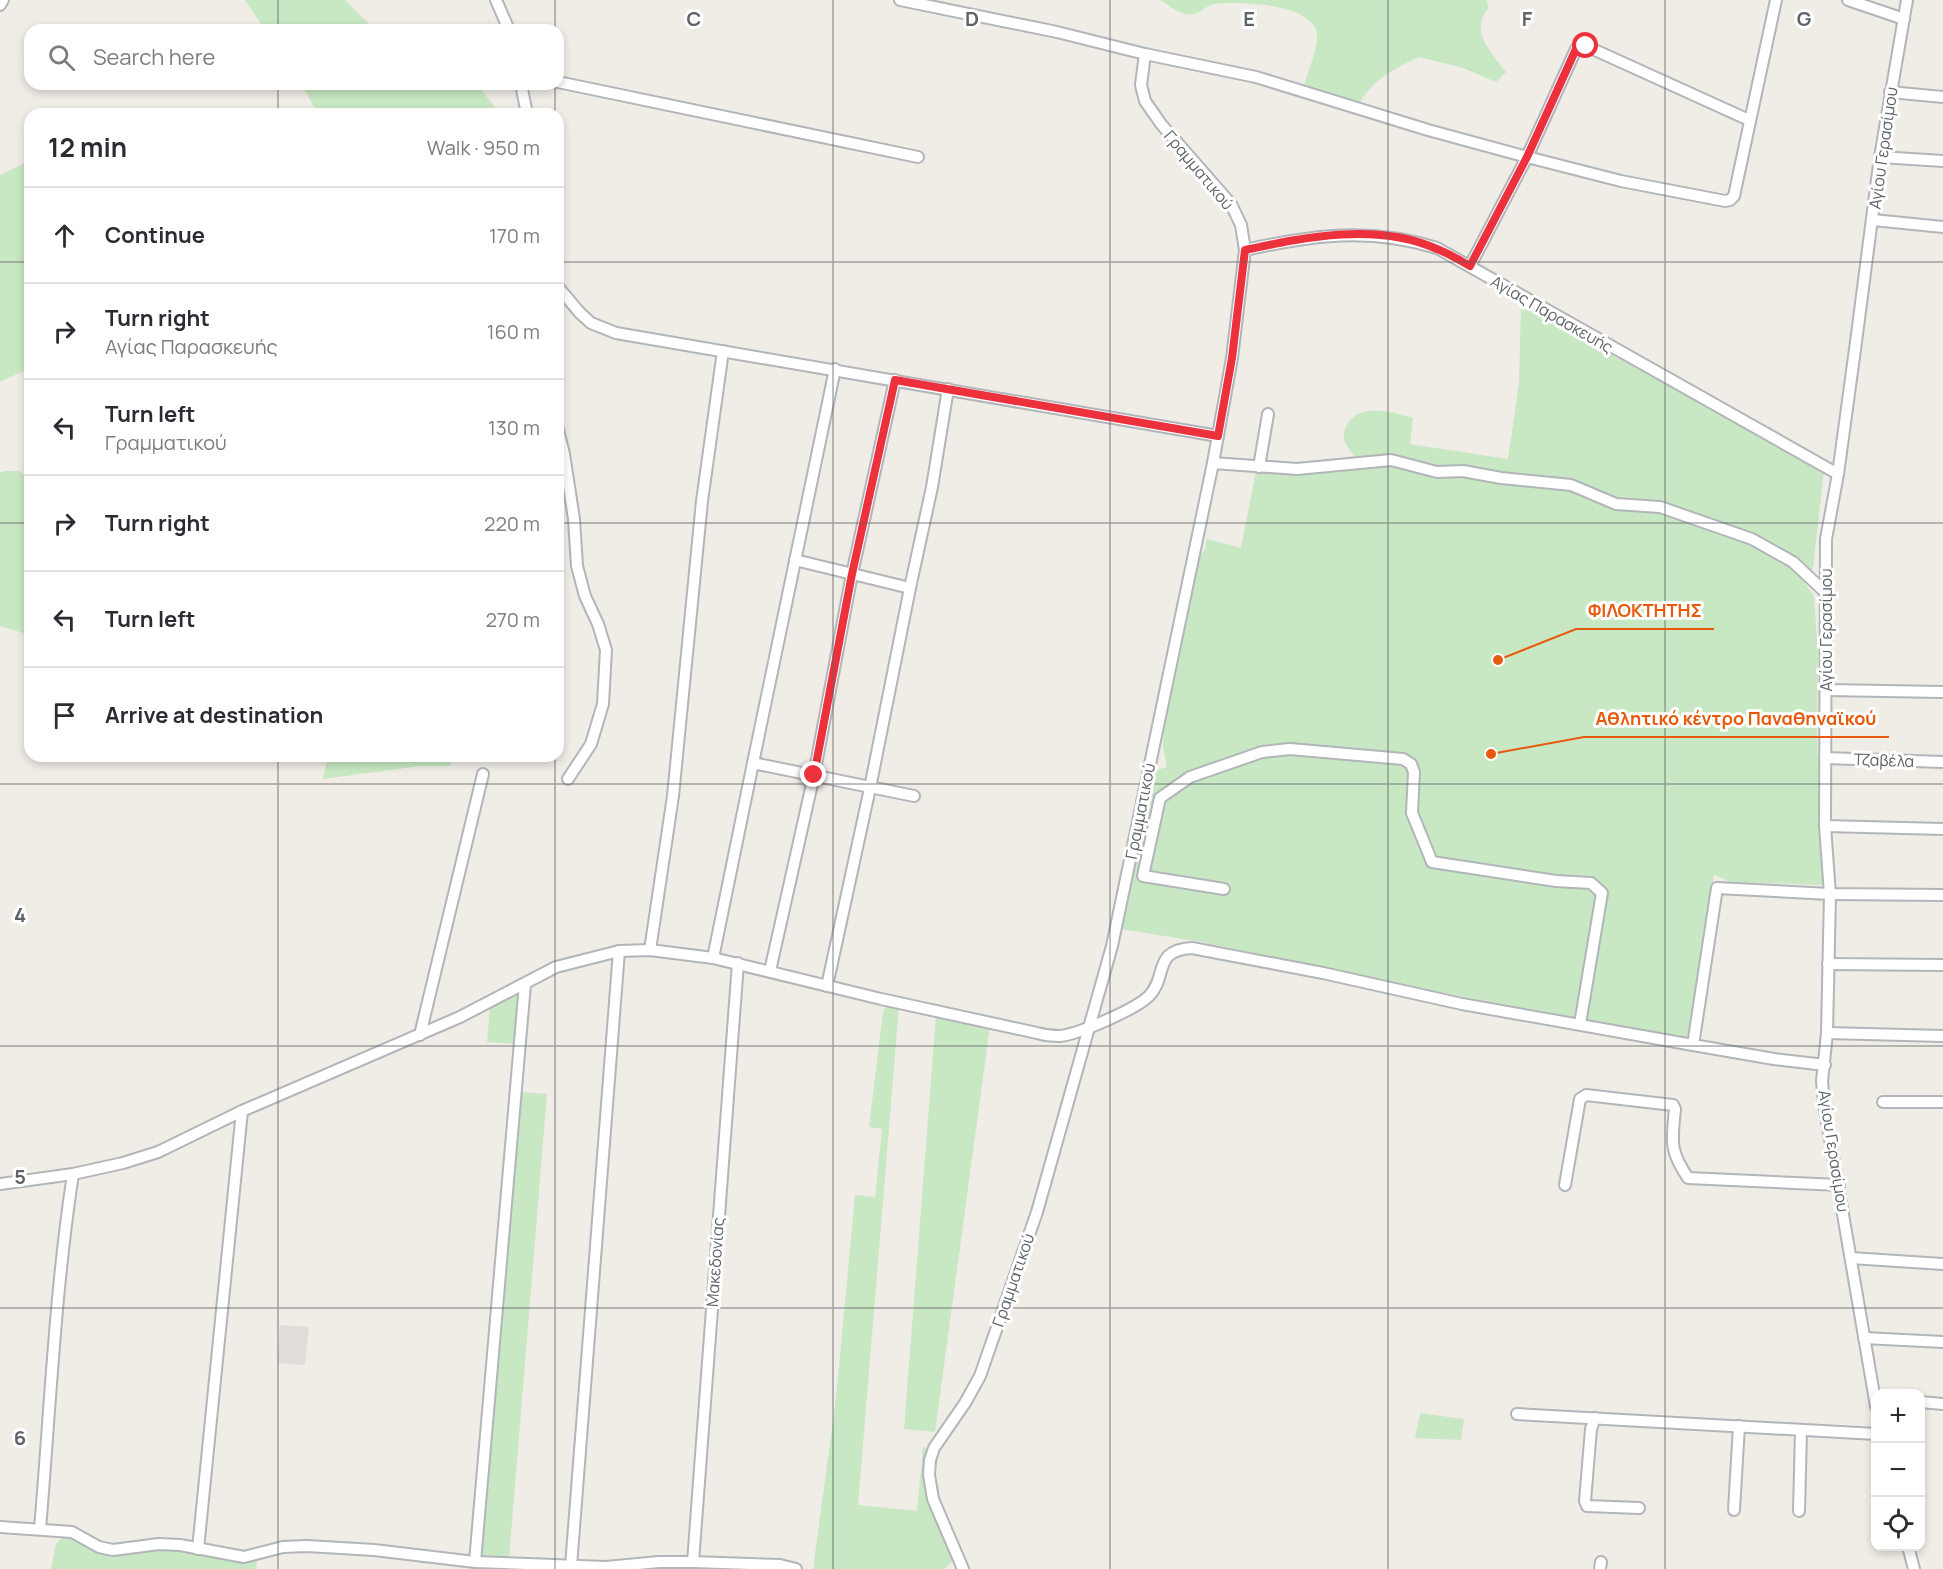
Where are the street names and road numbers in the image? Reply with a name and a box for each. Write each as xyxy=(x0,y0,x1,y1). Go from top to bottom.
street label: Αγίου Γερασίμου xyxy=(1864,85,1902,211)
street label: Γραμματικού xyxy=(1159,126,1239,214)
street label: Αγίας Παρασκευής xyxy=(1487,270,1617,358)
street label: Αγίου Γερασίμου xyxy=(1815,568,1837,692)
street label: Τζαβέλα xyxy=(1853,748,1915,772)
street label: Γραμματικού xyxy=(1120,761,1160,861)
street label: Αγίου Γερασίμου xyxy=(1813,1088,1855,1214)
street label: Μακεδονίας xyxy=(701,1216,729,1308)
street label: Γραμματικού xyxy=(987,1230,1039,1330)

